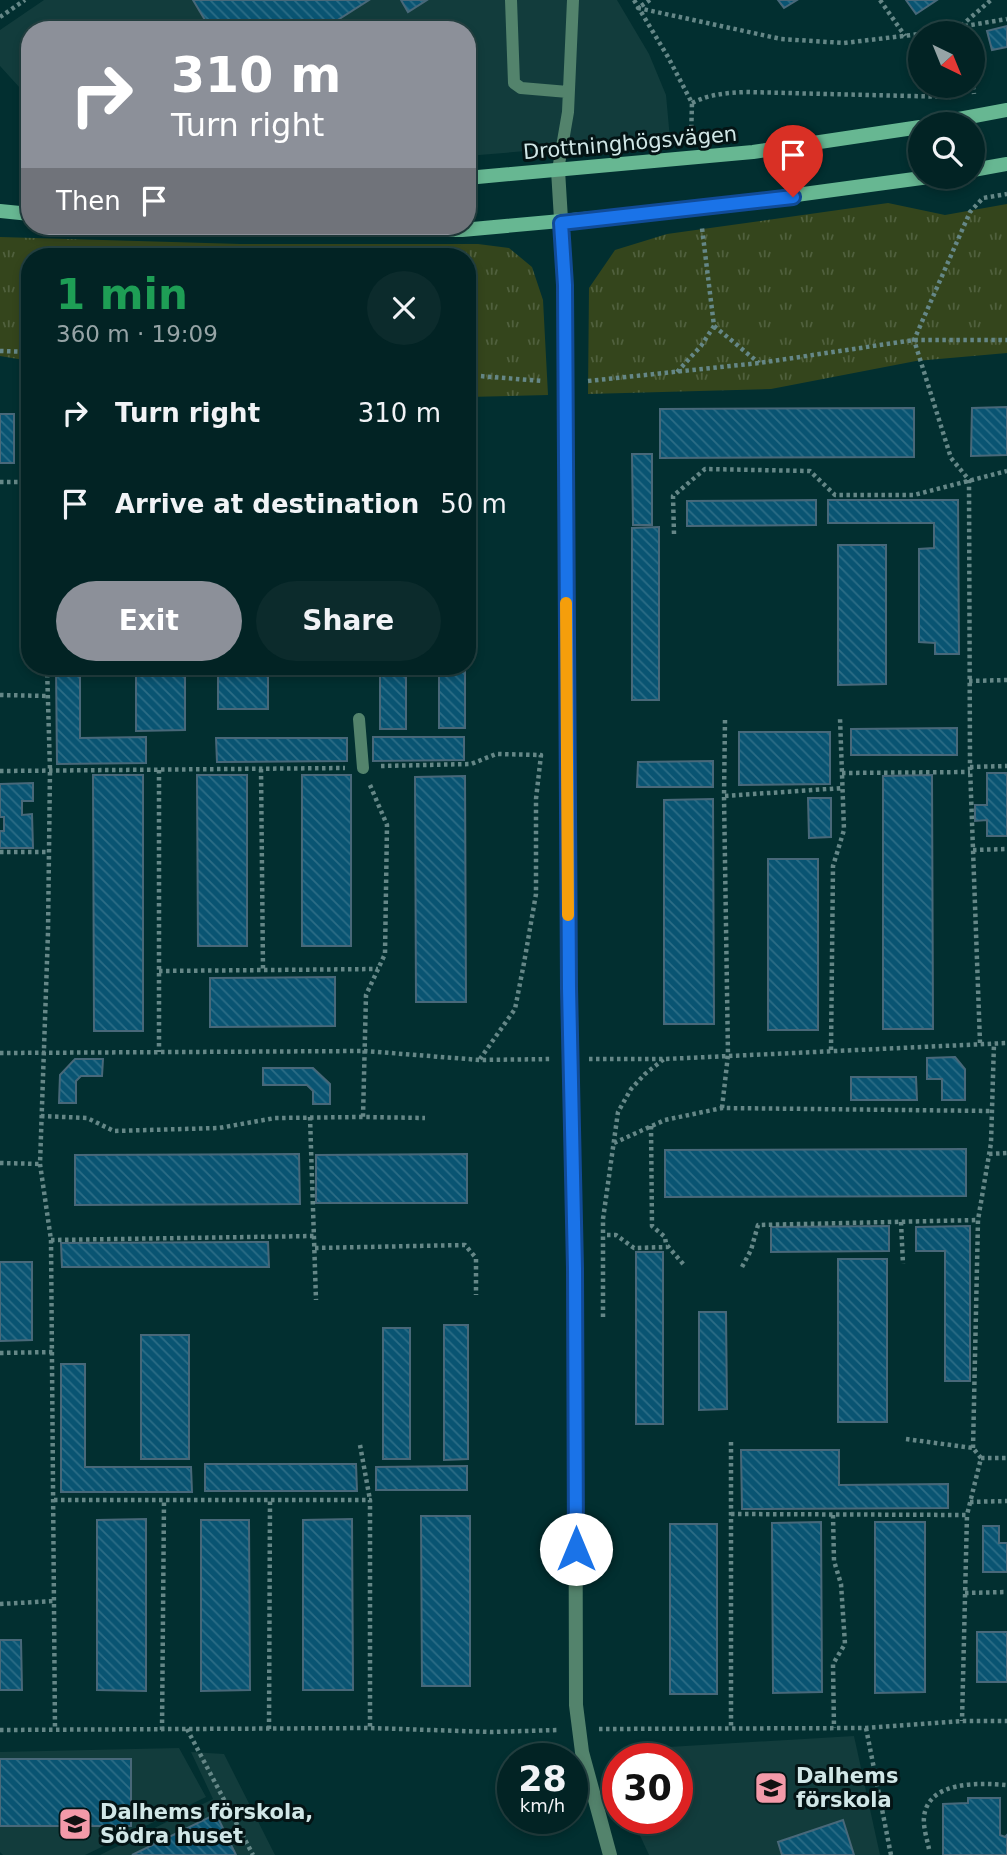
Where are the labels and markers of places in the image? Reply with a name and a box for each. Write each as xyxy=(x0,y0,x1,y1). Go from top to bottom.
pin xyxy=(763,125,823,197)
place label: Dalhems förskola xyxy=(796,1764,898,1812)
school or university icon: Dalhems förskola xyxy=(752,1769,790,1807)
place label: Dalhems förskola, Södra huset xyxy=(100,1800,313,1848)
school or university icon: Dalhems förskola, Södra huset xyxy=(56,1805,94,1843)

